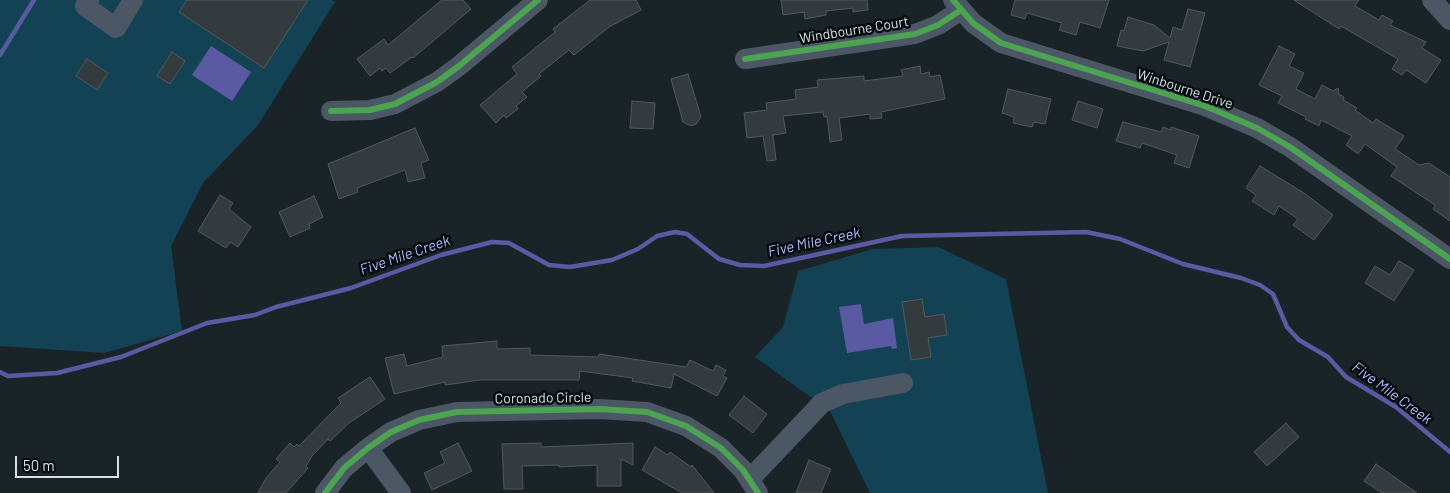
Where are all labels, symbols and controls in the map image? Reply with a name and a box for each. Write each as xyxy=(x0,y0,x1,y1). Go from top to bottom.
street label: Windbourne Court xyxy=(798,13,910,47)
street label: Winbourne Drive xyxy=(1135,66,1235,112)
water label: Five Mile Creek xyxy=(766,223,862,261)
water label: Five Mile Creek xyxy=(357,231,453,279)
water label: Five Mile Creek xyxy=(1349,358,1435,428)
street label: Coronado Circle xyxy=(495,389,591,407)
scale bar xyxy=(18,446,121,478)
text: 50 m xyxy=(23,456,55,474)

